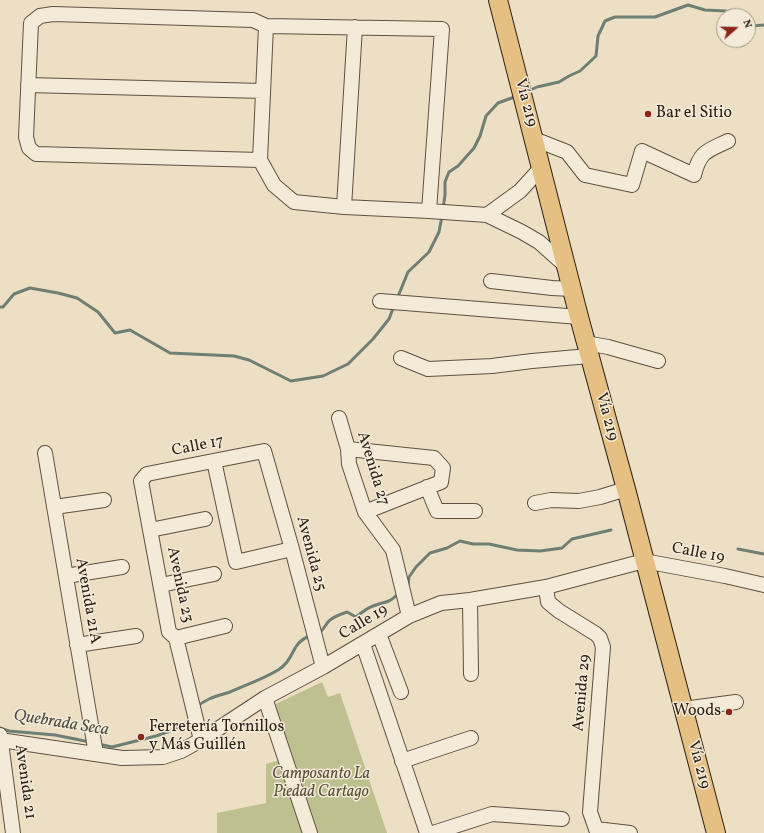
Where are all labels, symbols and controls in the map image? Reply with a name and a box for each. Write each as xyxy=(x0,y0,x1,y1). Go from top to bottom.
north arrow xyxy=(716,8,756,48)
text: N xyxy=(738,18,755,30)
street label: Vía 219 xyxy=(509,77,541,129)
place label: Bar el Sitio xyxy=(656,104,732,124)
marker: Bar el Sitio xyxy=(643,109,653,119)
street label: Vía 219 xyxy=(590,391,622,443)
street label: Avenida 27 xyxy=(352,430,392,508)
street label: Calle 17 xyxy=(170,433,226,461)
street label: Avenida 25 xyxy=(291,514,329,594)
street label: Calle 19 xyxy=(670,539,726,569)
street label: Avenida 23 xyxy=(162,545,196,625)
street label: Avenida 21A xyxy=(70,557,104,645)
street label: Calle 19 xyxy=(336,601,392,645)
street label: Avenida 29 xyxy=(570,654,596,732)
place label: Woods xyxy=(673,702,721,722)
water label: Quebrada Seca xyxy=(12,706,110,742)
marker: Woods xyxy=(724,707,734,717)
place label: Ferretería Tornillos y Más Guillén xyxy=(149,718,284,756)
marker: Ferretería Tornillos y Más Guillén xyxy=(136,732,146,742)
street label: Vía 219 xyxy=(682,739,714,791)
street label: Avenida 21 xyxy=(9,743,39,821)
park label: Camposanto La Piedad Cartago xyxy=(272,765,370,803)

